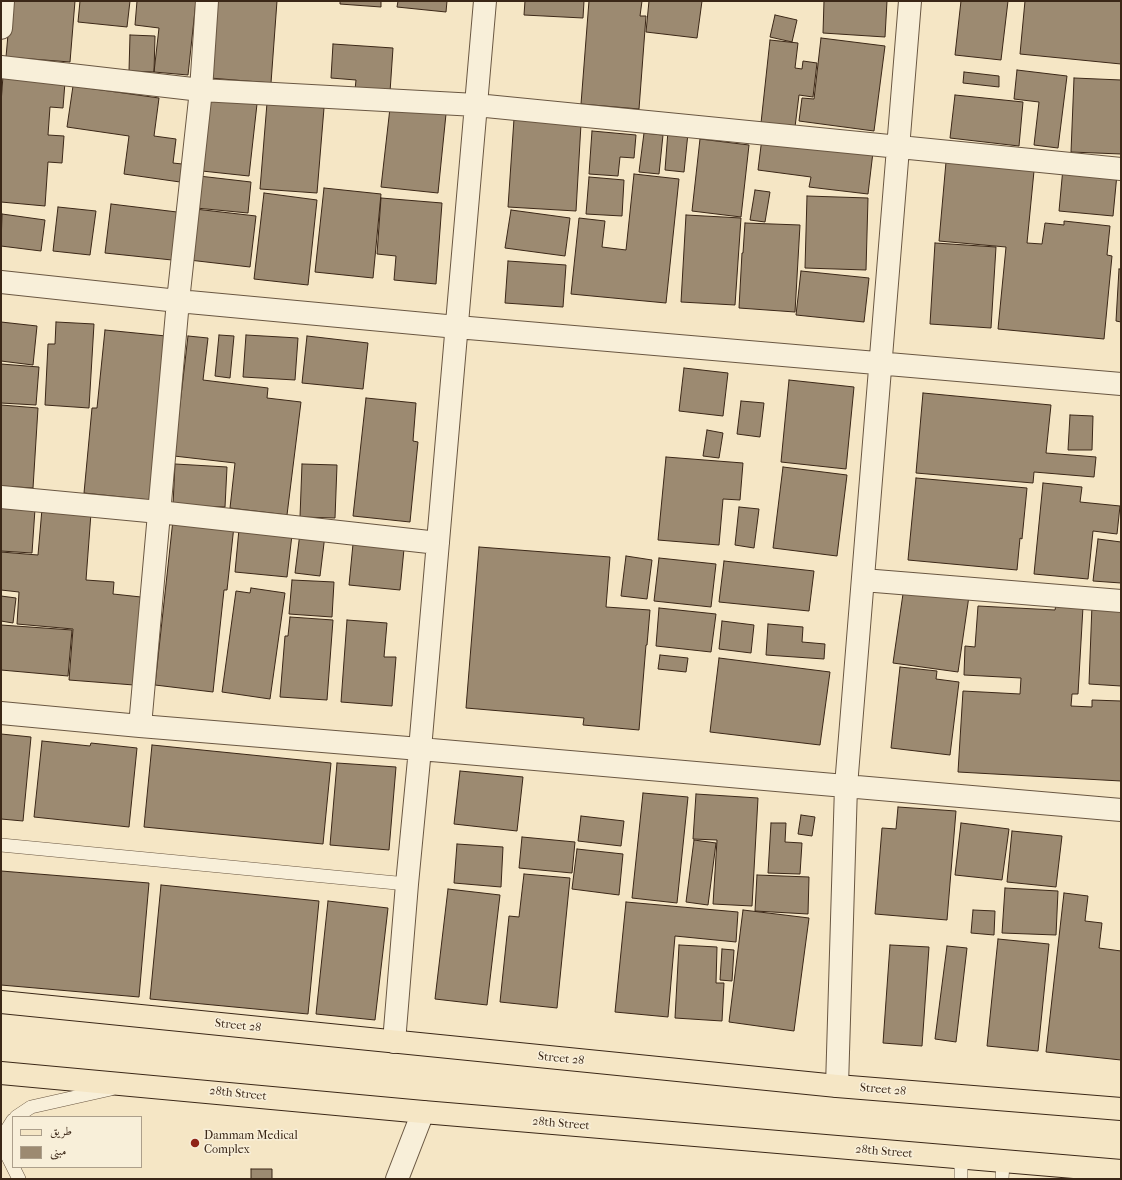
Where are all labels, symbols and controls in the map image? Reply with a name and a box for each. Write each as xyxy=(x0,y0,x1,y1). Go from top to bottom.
street label: Street 28 xyxy=(214,1016,262,1036)
street label: Street 28 xyxy=(537,1049,585,1069)
street label: Street 28 xyxy=(859,1081,907,1099)
street label: 28th Street xyxy=(209,1084,267,1104)
street label: 28th Street xyxy=(532,1114,590,1134)
legend xyxy=(12,1116,142,1168)
text: طريق xyxy=(50,1124,72,1138)
place label: Dammam Medical Complex xyxy=(204,1129,298,1157)
marker: Dammam Medical Complex xyxy=(189,1137,201,1149)
street label: 28th Street xyxy=(855,1142,913,1162)
text: مبنى xyxy=(50,1144,66,1158)

